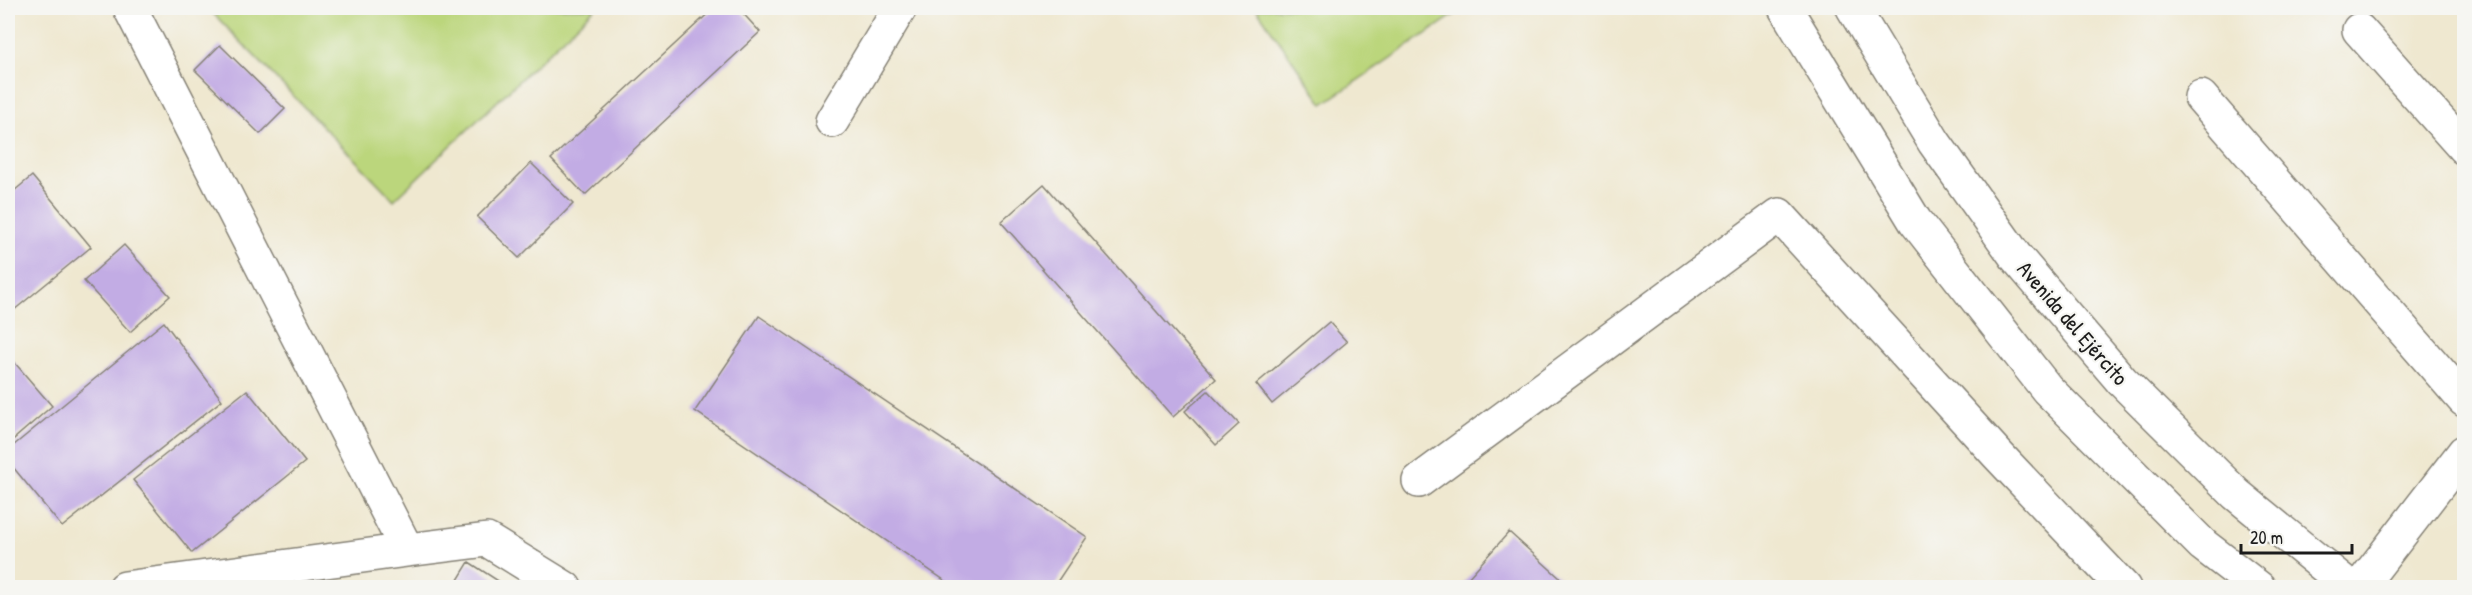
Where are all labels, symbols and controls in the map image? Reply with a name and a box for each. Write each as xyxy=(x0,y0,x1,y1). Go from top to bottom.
street label: Avenida del Ejército xyxy=(2011,254,2135,392)
scale bar xyxy=(2241,517,2352,555)
text: 20 m xyxy=(2250,525,2283,550)

